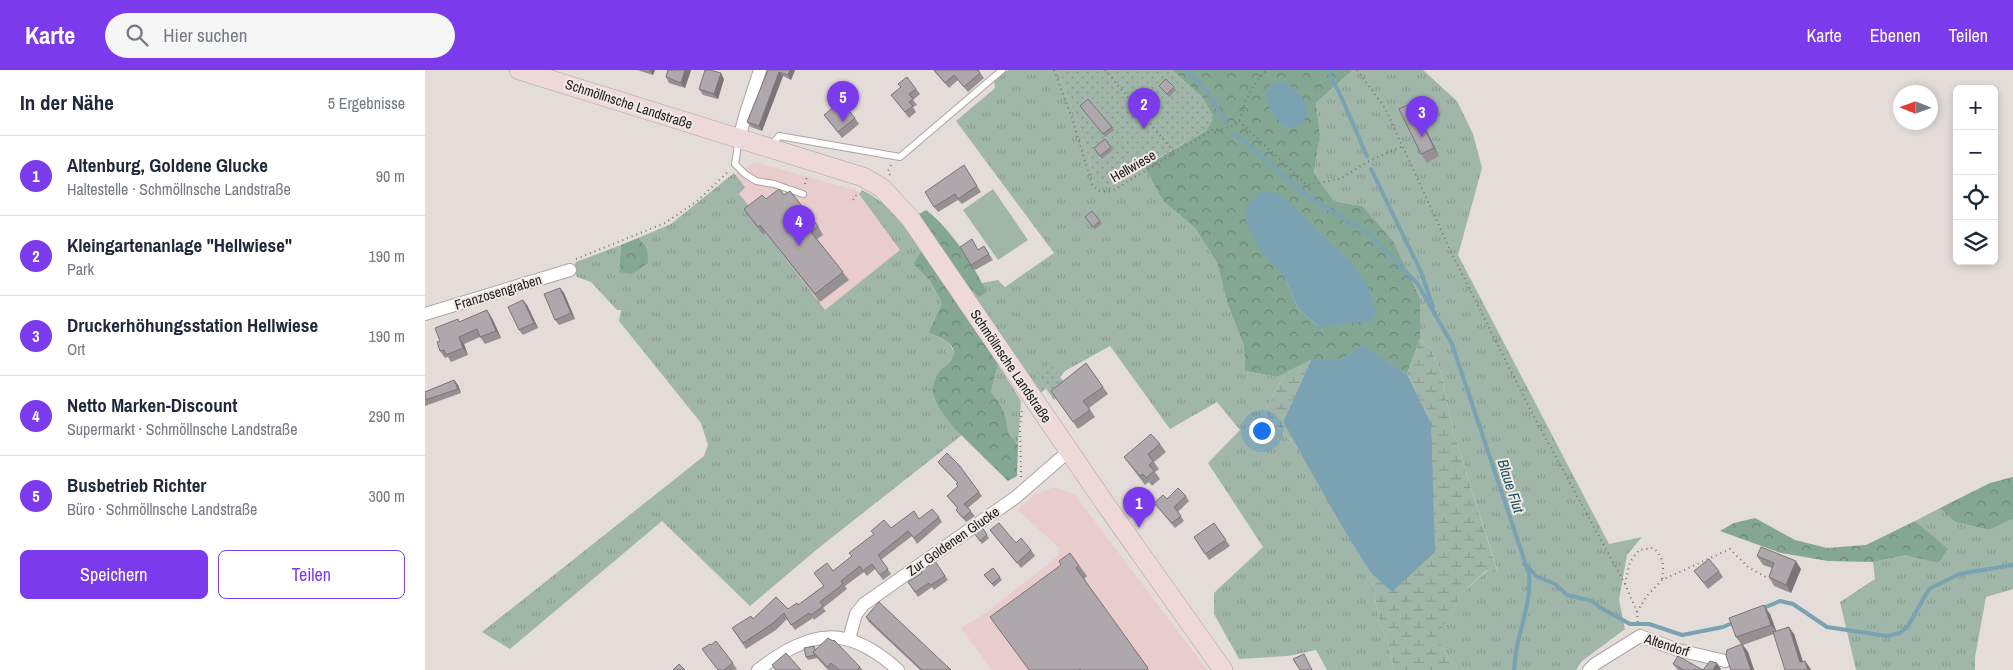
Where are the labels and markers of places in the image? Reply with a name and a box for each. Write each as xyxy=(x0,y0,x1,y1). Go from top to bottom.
pin: 5 xyxy=(827,81,859,122)
pin: 2 xyxy=(1128,88,1160,129)
pin: 3 xyxy=(1406,96,1438,137)
pin: 4 xyxy=(783,205,815,246)
pin: 1 xyxy=(1123,487,1155,528)

